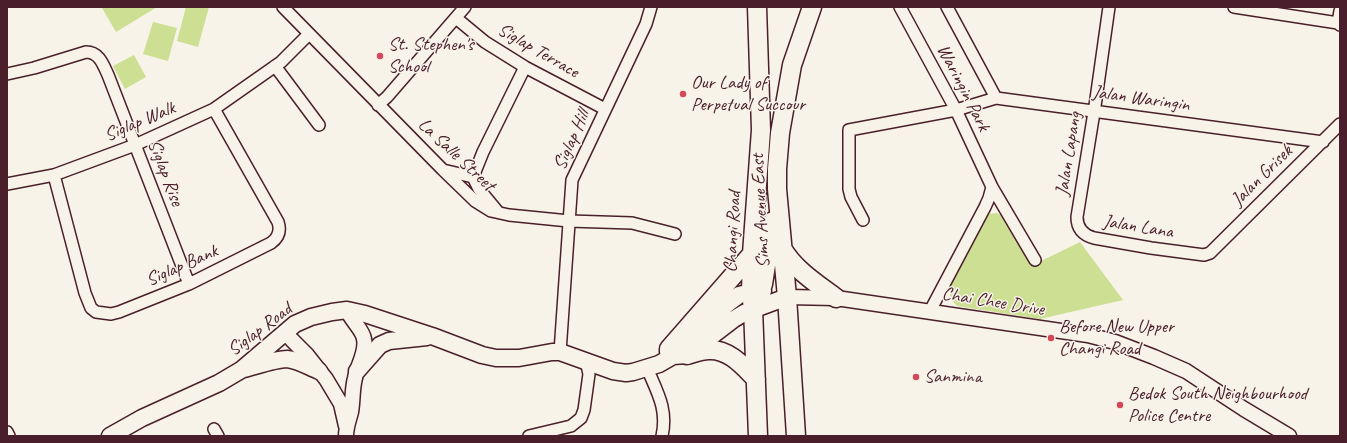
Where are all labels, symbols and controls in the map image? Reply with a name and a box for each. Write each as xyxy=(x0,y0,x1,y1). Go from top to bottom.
street label: Siglap Terrace xyxy=(493,19,583,83)
place label: St. Stephen's School xyxy=(388,34,474,78)
street label: Waringin Park xyxy=(931,41,995,135)
marker: St. Stephen's School xyxy=(375,51,385,61)
place label: Our Lady of Perpetual Succour xyxy=(691,72,805,116)
street label: Jalan Waringin xyxy=(1091,81,1191,117)
marker: Our Lady of Perpetual Succour xyxy=(678,89,688,99)
street label: Siglap Walk xyxy=(101,97,179,147)
street label: Siglap Hill xyxy=(549,106,595,174)
street label: Jalan Lapang xyxy=(1051,111,1087,197)
street label: La Salle Street xyxy=(413,114,499,196)
street label: Siglap Rise xyxy=(142,137,188,209)
street label: Jalan Grisek xyxy=(1227,141,1297,211)
street label: Sims Avenue East xyxy=(747,153,775,269)
street label: Changi Road xyxy=(719,191,747,273)
street label: Jalan Lana xyxy=(1101,210,1175,244)
street label: Siglap Bank xyxy=(143,240,221,292)
street label: Chai Chee Drive xyxy=(940,283,1046,321)
street label: Siglap Road xyxy=(223,299,297,361)
place label: Before New Upper Changi Road xyxy=(1059,316,1174,360)
marker: Before New Upper Changi Road xyxy=(1046,333,1056,343)
place label: Sanmina xyxy=(924,366,981,388)
marker: Sanmina xyxy=(911,372,921,382)
place label: Bedok South Neighbourhood Police Centre xyxy=(1128,383,1307,427)
marker: Bedok South Neighbourhood Police Centre xyxy=(1115,400,1125,410)

